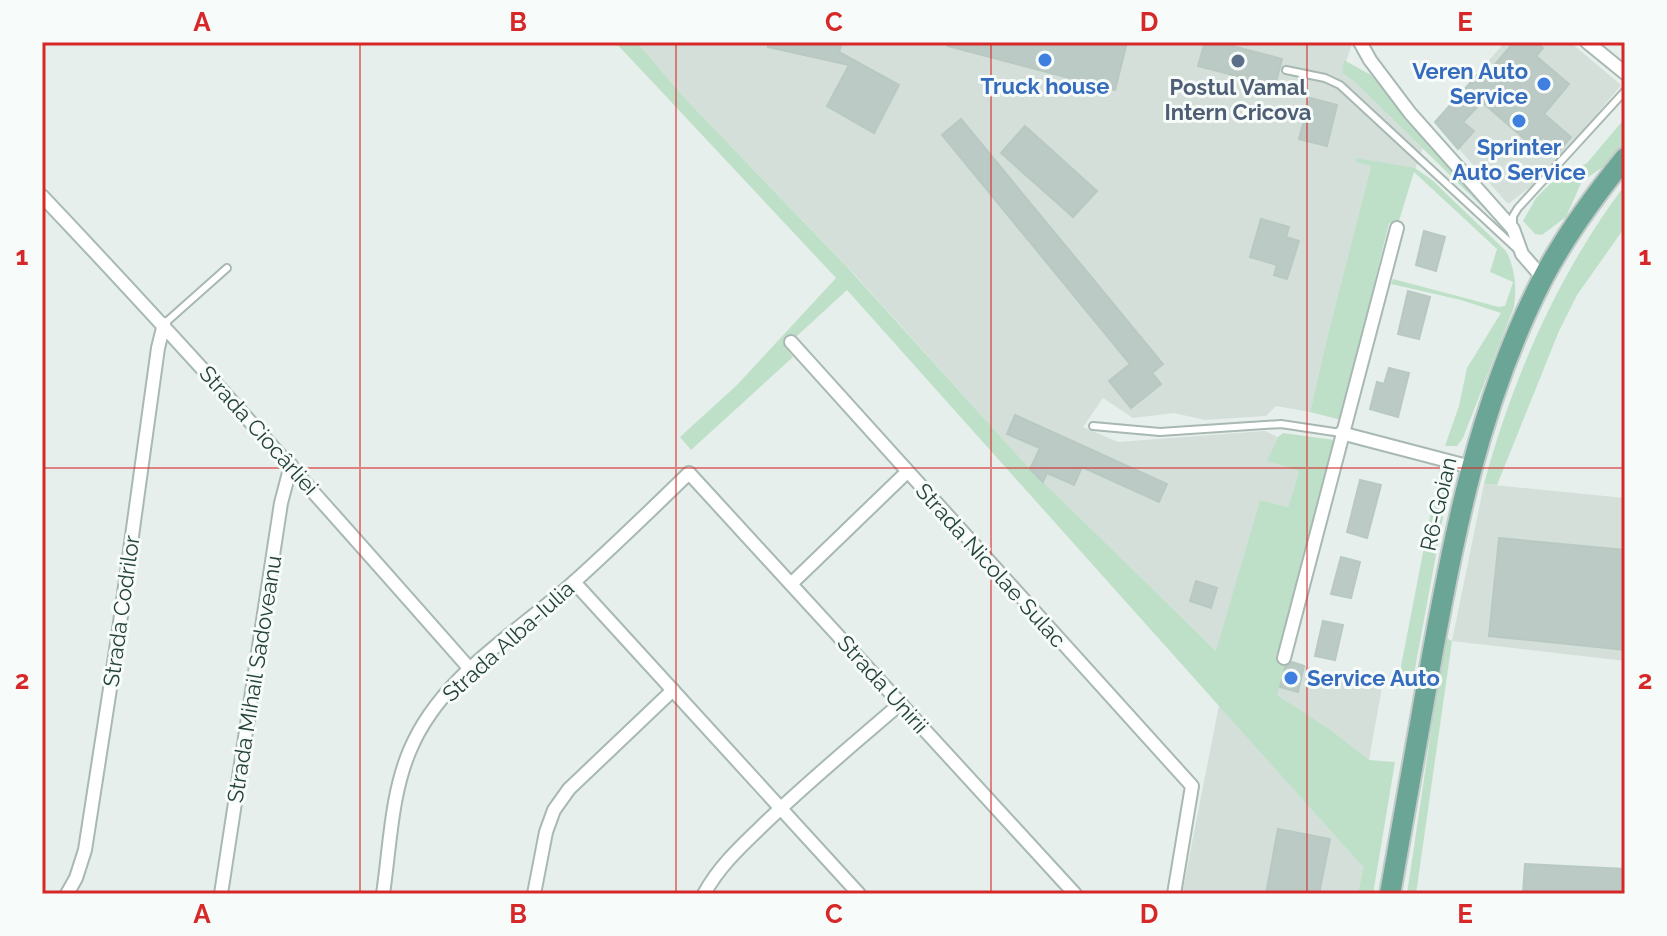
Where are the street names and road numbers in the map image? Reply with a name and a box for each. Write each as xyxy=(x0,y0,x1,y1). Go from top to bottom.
street label: Strada Ciocârliei xyxy=(194,360,324,500)
street label: R6-Goian xyxy=(1415,455,1461,553)
street label: Strada Nicolae Sulac xyxy=(911,478,1071,652)
street label: Strada Codrilor xyxy=(98,533,145,688)
street label: Strada Mihail Sadoveanu xyxy=(222,554,286,804)
street label: Strada Alba-Iulia xyxy=(437,575,579,707)
street label: Strada Unirii xyxy=(832,630,934,738)

